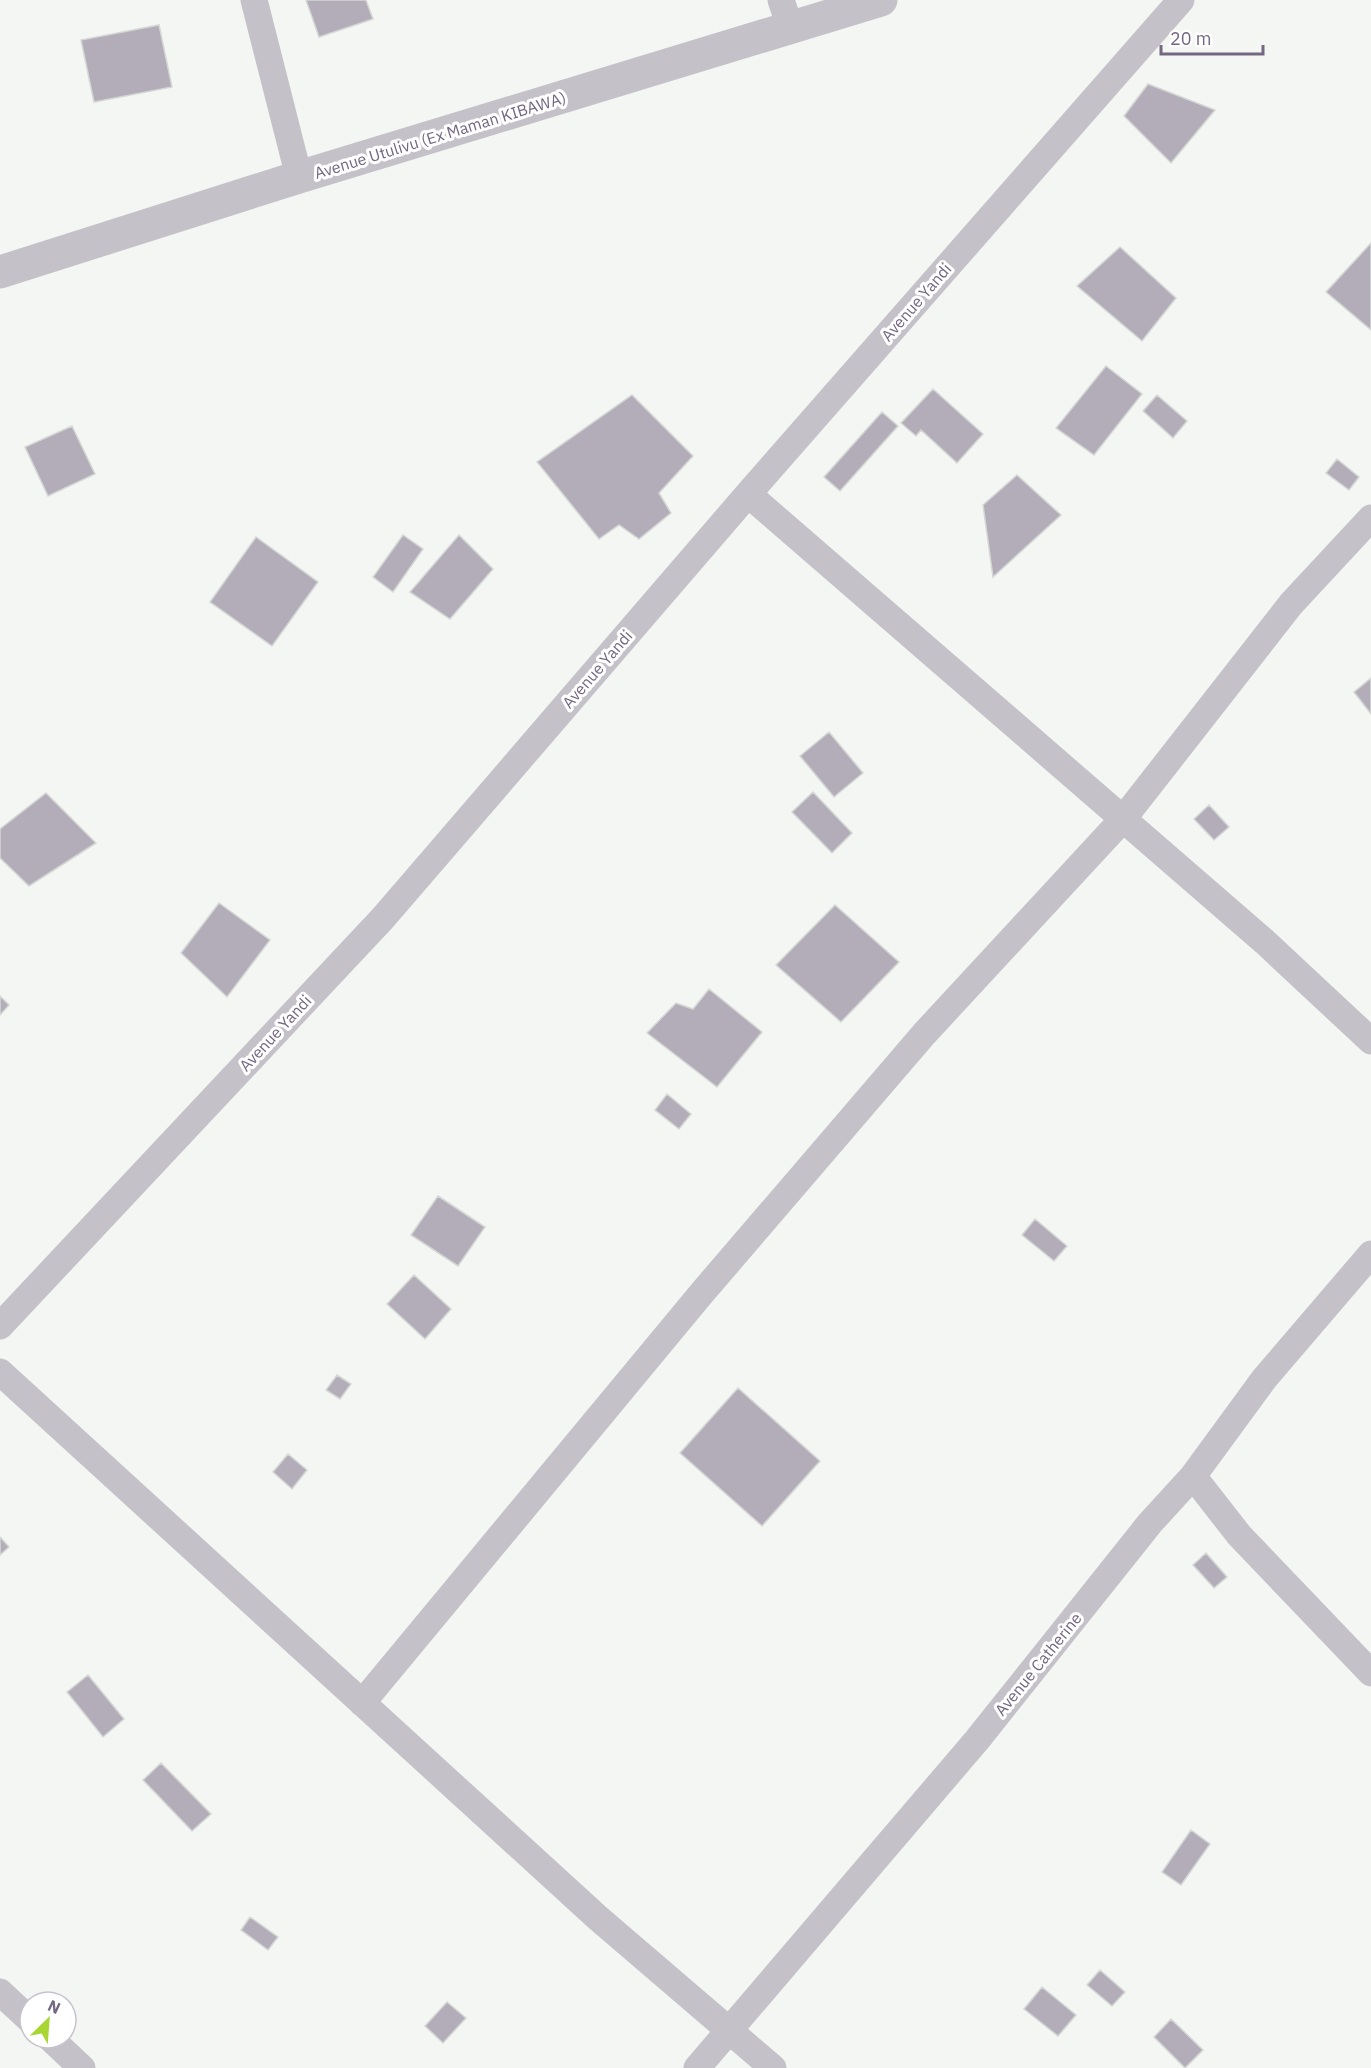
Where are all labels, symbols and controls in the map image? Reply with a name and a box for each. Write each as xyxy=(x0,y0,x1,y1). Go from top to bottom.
scale bar xyxy=(1161,18,1263,56)
text: 20 m xyxy=(1170,27,1212,50)
street label: Avenue Utulivu (Ex Maman KIBAWA) xyxy=(312,87,568,183)
street label: Avenue Yandi xyxy=(877,259,955,345)
street label: Avenue Yandi xyxy=(558,626,636,712)
street label: Avenue Yandi xyxy=(235,991,315,1075)
street label: Avenue Catherine xyxy=(990,1608,1086,1720)
north arrow xyxy=(18,1990,78,2050)
text: N xyxy=(45,1995,64,2018)

